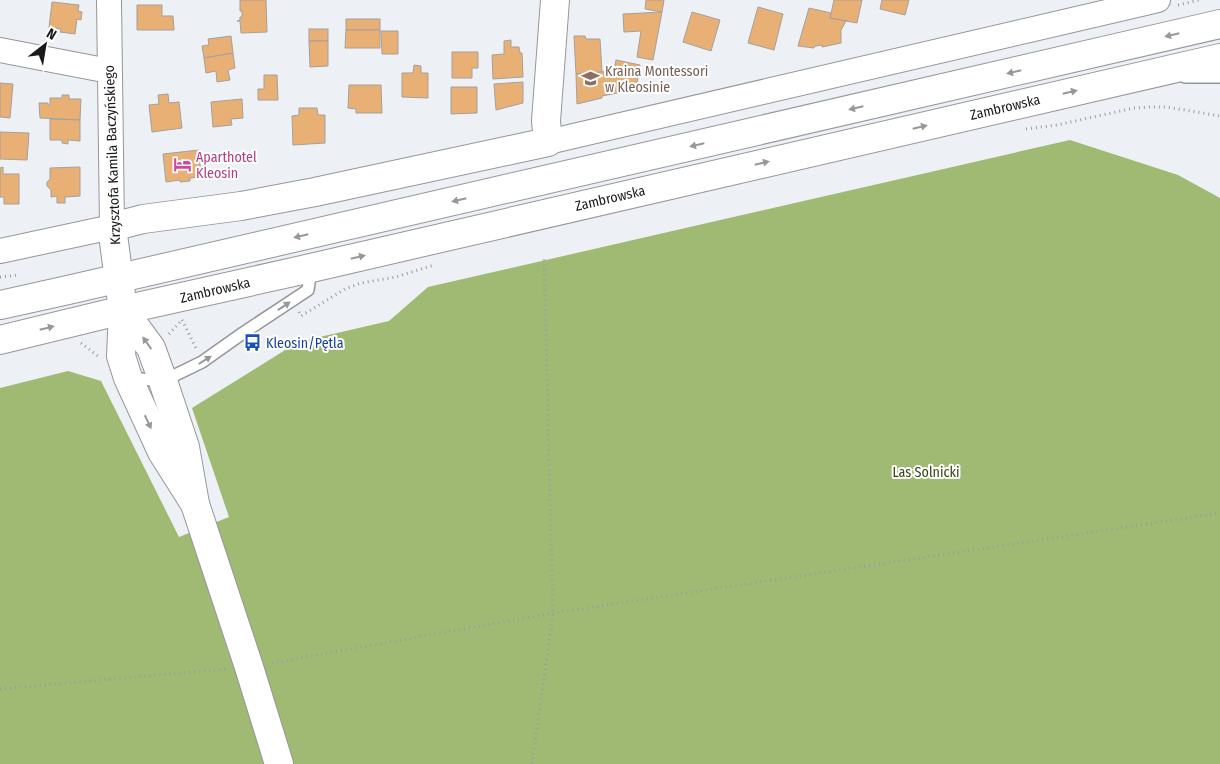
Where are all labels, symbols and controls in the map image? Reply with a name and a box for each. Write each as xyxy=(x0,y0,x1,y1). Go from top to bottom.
north arrow xyxy=(20,20,70,70)
text: N xyxy=(43,25,59,44)
one-way arrow xyxy=(1165,31,1180,39)
place label: Kraina Montessori w Kleosinie xyxy=(605,63,708,96)
street label: Krzysztofa Kamila Baczyńskiego xyxy=(101,65,124,245)
one-way arrow xyxy=(1007,68,1022,76)
school or university icon: Kraina Montessori w Kleosinie xyxy=(581,69,601,89)
one-way arrow xyxy=(1063,88,1078,96)
street label: Zambrowska xyxy=(968,91,1042,124)
one-way arrow xyxy=(848,104,863,112)
one-way arrow xyxy=(912,123,928,131)
one-way arrow xyxy=(690,141,705,149)
place label: Aparthotel Kleosin xyxy=(196,149,257,182)
hotel icon: Aparthotel Kleosin xyxy=(172,155,192,175)
one-way arrow xyxy=(754,159,769,167)
street label: Zambrowska xyxy=(573,182,647,215)
one-way arrow xyxy=(452,196,467,204)
one-way arrow xyxy=(293,232,308,240)
one-way arrow xyxy=(351,253,366,261)
street label: Zambrowska xyxy=(178,274,252,307)
one-way arrow xyxy=(278,302,291,311)
one-way arrow xyxy=(40,324,55,332)
bus stop icon: Kleosin/Pętla xyxy=(242,333,262,353)
place label: Kleosin/Pętla xyxy=(266,335,344,352)
one-way arrow xyxy=(142,336,152,350)
one-way arrow xyxy=(198,355,212,364)
one-way arrow xyxy=(145,415,153,429)
park label: Las Solnicki xyxy=(892,464,960,481)

